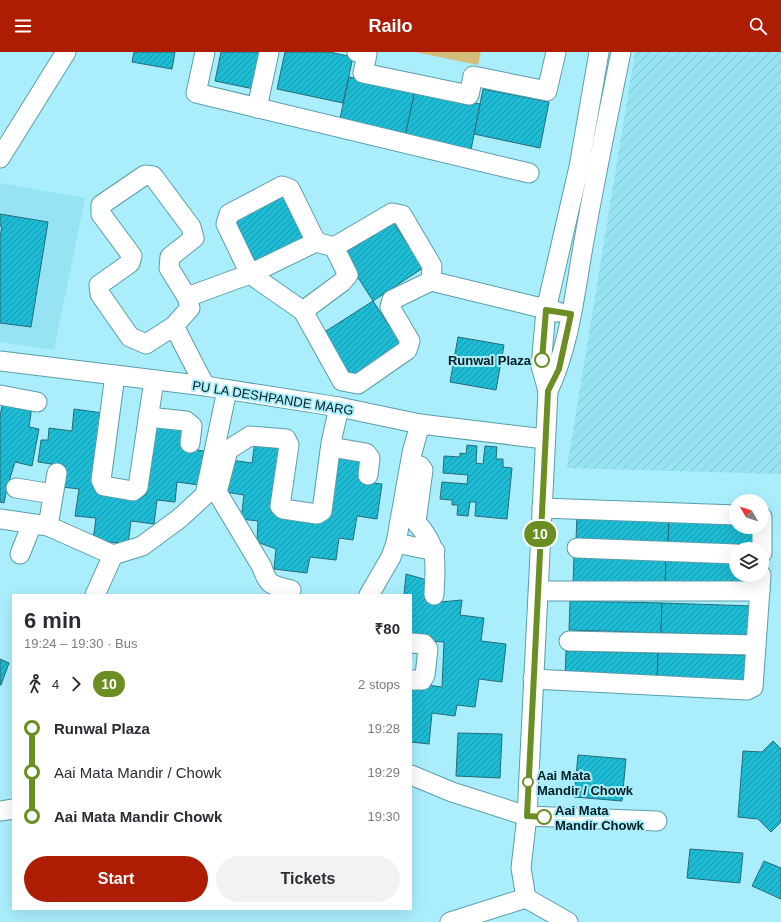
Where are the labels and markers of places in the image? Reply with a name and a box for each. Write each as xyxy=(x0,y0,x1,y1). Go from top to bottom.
marker: Runwal Plaza xyxy=(534,352,550,368)
place label: Runwal Plaza xyxy=(448,353,532,368)
place label: Aai Mata Mandir / Chowk xyxy=(537,768,634,798)
marker: Aai Mata Mandir / Chowk xyxy=(522,776,534,788)
place label: Aai Mata Mandir Chowk xyxy=(555,803,645,833)
marker: Aai Mata Mandir Chowk xyxy=(536,809,552,825)

